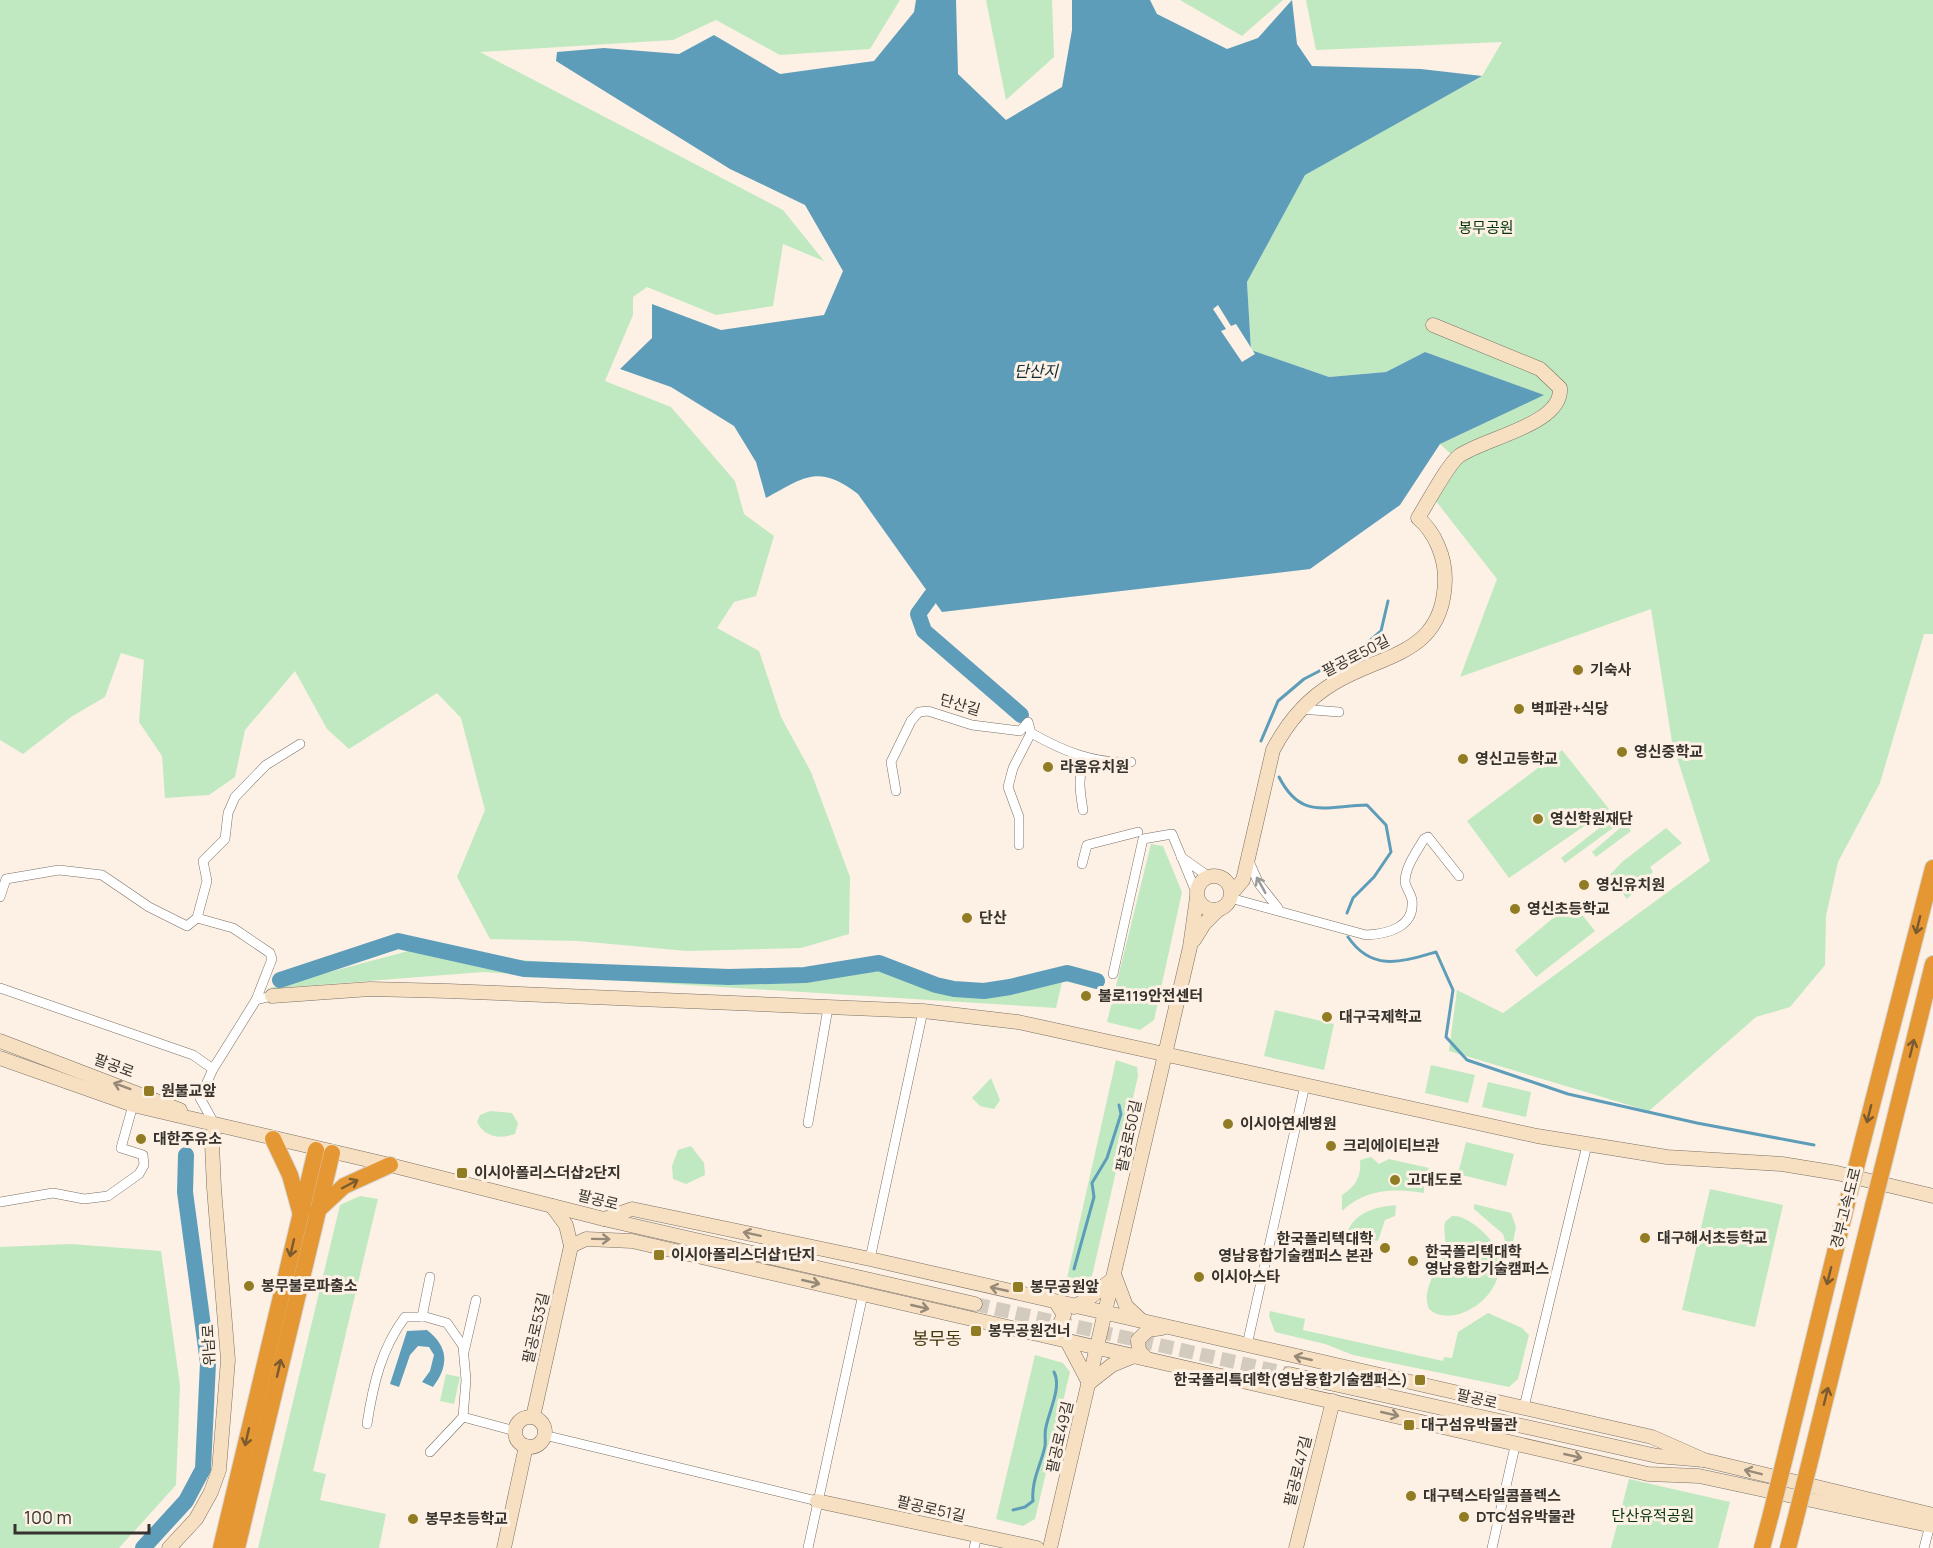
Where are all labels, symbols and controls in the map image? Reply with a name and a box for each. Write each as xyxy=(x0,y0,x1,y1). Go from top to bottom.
park label: 봉무공원 xyxy=(1458,217,1514,238)
water label: 단산지 xyxy=(1014,360,1059,382)
street label: 팔공로50길 xyxy=(1318,630,1393,681)
place label: 기숙사 xyxy=(1590,659,1632,680)
marker: 기숙사 xyxy=(1571,663,1585,677)
street label: 단산길 xyxy=(937,689,983,720)
place label: 벽파관+식당 xyxy=(1531,698,1609,719)
marker: 벽파관+식당 xyxy=(1512,702,1526,716)
place label: 영신중학교 xyxy=(1634,741,1703,762)
marker: 영신중학교 xyxy=(1615,745,1629,759)
place label: 영신고등학교 xyxy=(1475,748,1558,769)
marker: 영신고등학교 xyxy=(1456,752,1470,766)
place label: 라움유치원 xyxy=(1060,756,1129,777)
marker: 라움유치원 xyxy=(1041,760,1055,774)
place label: 영신학원재단 xyxy=(1550,808,1633,829)
marker: 영신학원재단 xyxy=(1531,812,1545,826)
place label: 영신유치원 xyxy=(1596,874,1665,895)
one-way arrow xyxy=(1255,877,1267,894)
marker: 영신유치원 xyxy=(1577,878,1591,892)
place label: 영신초등학교 xyxy=(1527,898,1610,919)
marker: 영신초등학교 xyxy=(1508,902,1522,916)
place label: 단산 xyxy=(979,907,1007,928)
marker: 단산 xyxy=(960,911,974,925)
one-way arrow xyxy=(1911,915,1923,934)
place label: 불로119안전센터 xyxy=(1098,985,1203,1006)
marker: 불로119안전센터 xyxy=(1079,989,1093,1003)
place label: 대구국제학교 xyxy=(1339,1006,1422,1027)
marker: 대구국제학교 xyxy=(1320,1010,1334,1024)
one-way arrow xyxy=(1907,1039,1919,1058)
street label: 팔공로 xyxy=(91,1049,137,1082)
one-way arrow xyxy=(113,1080,132,1091)
place label: 원불교앞 xyxy=(161,1080,216,1101)
marker: 원불교앞 xyxy=(142,1084,156,1098)
street label: 팔공로50길 xyxy=(1111,1098,1146,1174)
one-way arrow xyxy=(1863,1104,1875,1123)
place label: 이시아연세병원 xyxy=(1240,1113,1337,1134)
marker: 이시아연세병원 xyxy=(1221,1117,1235,1131)
place label: 대한주유소 xyxy=(153,1128,222,1149)
marker: 대한주유소 xyxy=(134,1132,148,1146)
place label: 크리에이티브관 xyxy=(1343,1135,1440,1156)
marker: 크리에이티브관 xyxy=(1324,1139,1338,1153)
place label: 이시아폴리스더샵2단지 xyxy=(474,1162,621,1183)
street label: 경부고속도로 xyxy=(1825,1165,1866,1251)
marker: 이시아폴리스더샵2단지 xyxy=(455,1166,469,1180)
place label: 고대도로 xyxy=(1407,1169,1462,1190)
marker: 고대도로 xyxy=(1388,1173,1402,1187)
one-way arrow xyxy=(341,1177,359,1189)
street label: 팔공로 xyxy=(575,1184,621,1215)
place label: 대구해서초등학교 xyxy=(1657,1227,1768,1248)
one-way arrow xyxy=(742,1228,762,1239)
place label: 한국폴리텍대학 영남융합기술캠퍼스 본관 xyxy=(1218,1228,1373,1266)
marker: 대구해서초등학교 xyxy=(1638,1231,1652,1245)
one-way arrow xyxy=(590,1234,610,1245)
one-way arrow xyxy=(286,1238,298,1257)
marker: 한국폴리텍대학 영남융합기술캠퍼스 본관 xyxy=(1378,1241,1392,1255)
place label: 한국폴리텍대학 영남융합기술캠퍼스 xyxy=(1425,1241,1549,1279)
place label: 이시아폴리스더샵1단지 xyxy=(671,1244,816,1265)
marker: 이시아폴리스더샵1단지 xyxy=(652,1248,666,1262)
marker: 한국폴리텍대학 영남융합기술캠퍼스 xyxy=(1406,1254,1420,1268)
place label: 이시아스타 xyxy=(1211,1266,1280,1287)
one-way arrow xyxy=(1823,1266,1835,1285)
marker: 이시아스타 xyxy=(1192,1270,1206,1284)
place label: 봉무불로파출소 xyxy=(261,1275,358,1296)
place label: 봉무공원앞 xyxy=(1030,1276,1099,1297)
one-way arrow xyxy=(801,1277,821,1288)
marker: 봉무불로파출소 xyxy=(242,1279,256,1293)
marker: 봉무공원앞 xyxy=(1011,1280,1025,1294)
one-way arrow xyxy=(990,1283,1009,1295)
street label: 팔공로53길 xyxy=(517,1290,554,1365)
one-way arrow xyxy=(910,1302,929,1313)
place label: 봉무공원건너 xyxy=(988,1320,1071,1341)
street label: 위남로 xyxy=(197,1324,220,1366)
marker: 봉무공원건너 xyxy=(969,1324,983,1338)
district label: 봉무동 xyxy=(912,1326,962,1350)
one-way arrow xyxy=(1294,1352,1314,1363)
one-way arrow xyxy=(274,1359,286,1378)
place label: 한국폴리특데학(영남융합기술캠퍼스) xyxy=(1174,1369,1408,1390)
marker: 한국폴리특데학(영남융합기술캠퍼스) xyxy=(1413,1373,1427,1387)
street label: 팔공로 xyxy=(1455,1384,1500,1413)
one-way arrow xyxy=(1821,1387,1833,1406)
street label: 팔공로49길 xyxy=(1041,1399,1078,1475)
one-way arrow xyxy=(1379,1409,1399,1420)
place label: 대구섬유박물관 xyxy=(1421,1414,1518,1435)
marker: 대구섬유박물관 xyxy=(1402,1418,1416,1432)
one-way arrow xyxy=(241,1428,253,1447)
street label: 팔공로47길 xyxy=(1279,1434,1316,1508)
one-way arrow xyxy=(1562,1451,1582,1462)
one-way arrow xyxy=(1744,1466,1763,1478)
place label: 대구텍스타일콤플렉스 xyxy=(1423,1485,1561,1506)
marker: 대구텍스타일콤플렉스 xyxy=(1404,1489,1418,1503)
street label: 팔공로51길 xyxy=(895,1490,967,1527)
scale bar xyxy=(15,1497,148,1535)
text: 100 m xyxy=(24,1505,72,1529)
park label: 단산유적공원 xyxy=(1612,1505,1694,1526)
place label: DTC섬유박물관 xyxy=(1476,1506,1576,1527)
place label: 봉무초등학교 xyxy=(425,1508,508,1529)
marker: DTC섬유박물관 xyxy=(1457,1510,1471,1524)
marker: 봉무초등학교 xyxy=(406,1512,420,1526)

